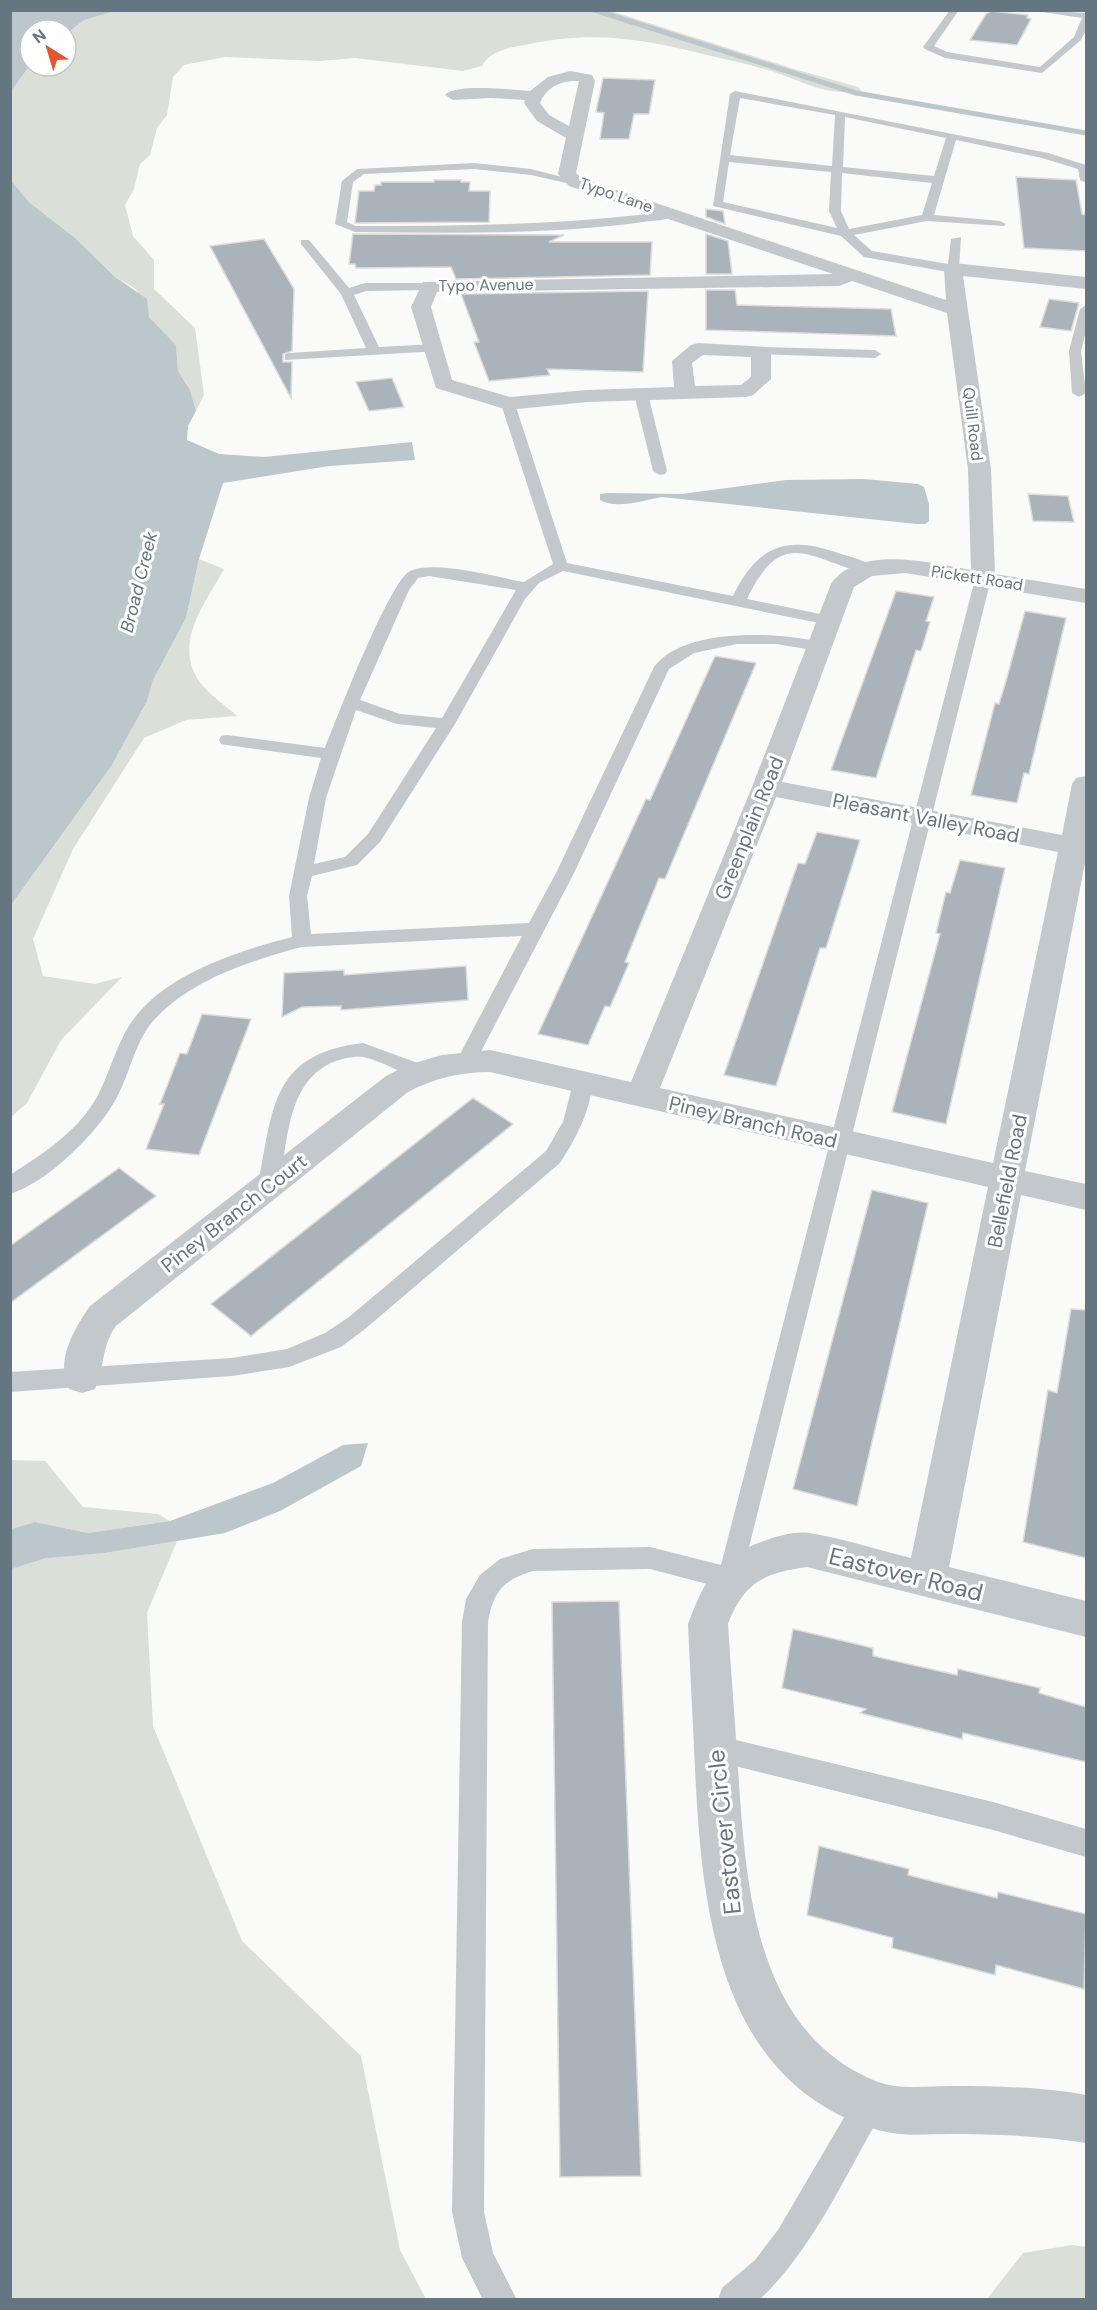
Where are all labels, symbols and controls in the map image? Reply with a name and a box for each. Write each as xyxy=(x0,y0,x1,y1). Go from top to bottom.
north arrow xyxy=(18,18,78,78)
text: N xyxy=(28,25,50,48)
street label: Typo Lane xyxy=(577,173,655,217)
street label: Typo Avenue xyxy=(438,274,534,296)
street label: Quill Road xyxy=(958,386,988,462)
water label: Broad Creek xyxy=(115,528,163,635)
street label: Pickett Road xyxy=(930,560,1024,596)
street label: Greenplain Road xyxy=(708,752,790,904)
street label: Pleasant Valley Road xyxy=(830,787,1022,849)
street label: Piney Branch Road xyxy=(666,1090,840,1154)
street label: Bellefield Road xyxy=(981,1112,1033,1250)
street label: Piney Branch Court xyxy=(156,1148,312,1278)
street label: Eastover Road xyxy=(826,1540,986,1608)
street label: Eastover Circle xyxy=(700,1748,748,1916)

